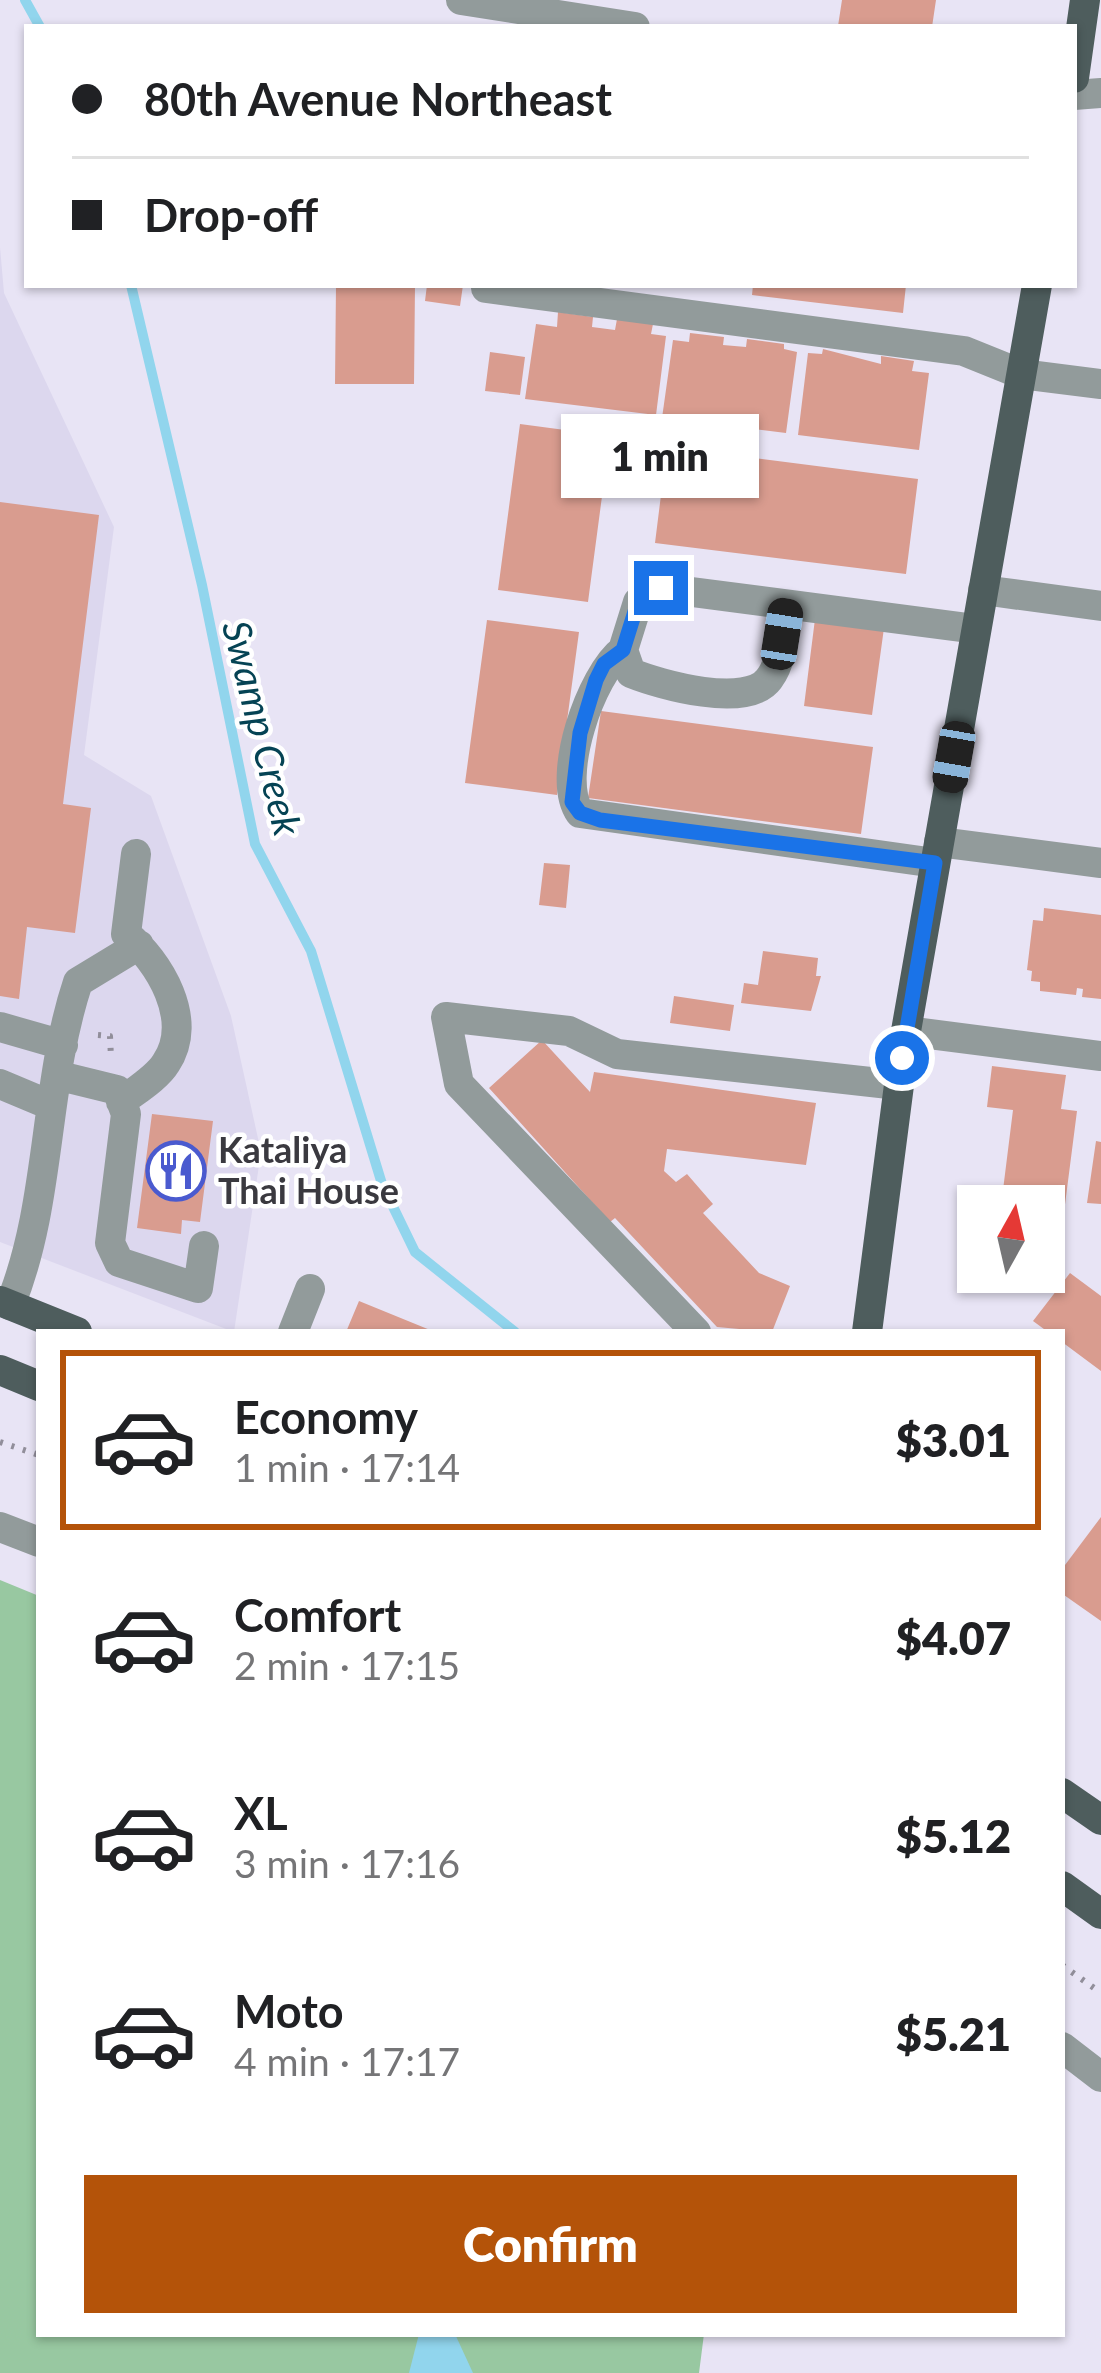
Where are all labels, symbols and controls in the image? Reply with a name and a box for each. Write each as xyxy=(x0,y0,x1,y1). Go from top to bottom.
text: 80th Avenue Northeast xyxy=(144,72,612,126)
text: Drop-off xyxy=(144,188,318,242)
callout: 1 min xyxy=(562,414,760,498)
text: 1 min xyxy=(611,433,709,479)
route end xyxy=(634,561,688,615)
car xyxy=(759,596,805,672)
water label: Swamp Creek xyxy=(214,616,312,840)
car xyxy=(930,718,978,796)
route start xyxy=(875,1031,929,1085)
place label: Kataliya Thai House xyxy=(218,1127,399,1212)
restaurant icon: Kataliya Thai House xyxy=(145,1140,207,1202)
north arrow xyxy=(957,1185,1065,1293)
map controls xyxy=(957,1185,1065,1293)
icon: car xyxy=(90,1386,198,1494)
text: Economy xyxy=(234,1390,418,1444)
text: $3.01 xyxy=(896,1413,1011,1467)
text: 1 min · 17:14 xyxy=(234,1444,460,1490)
icon: car xyxy=(90,1584,198,1692)
text: Comfort xyxy=(234,1588,401,1642)
text: $4.07 xyxy=(896,1611,1011,1665)
text: 2 min · 17:15 xyxy=(234,1642,460,1688)
icon: car xyxy=(90,1782,198,1890)
text: XL xyxy=(234,1786,288,1840)
text: $5.12 xyxy=(896,1809,1011,1863)
text: 3 min · 17:16 xyxy=(234,1840,460,1886)
icon: car xyxy=(90,1980,198,2088)
text: Moto xyxy=(234,1984,344,2038)
text: $5.21 xyxy=(896,2007,1011,2061)
text: 4 min · 17:17 xyxy=(234,2038,460,2084)
button: Confirm xyxy=(84,2175,1017,2313)

